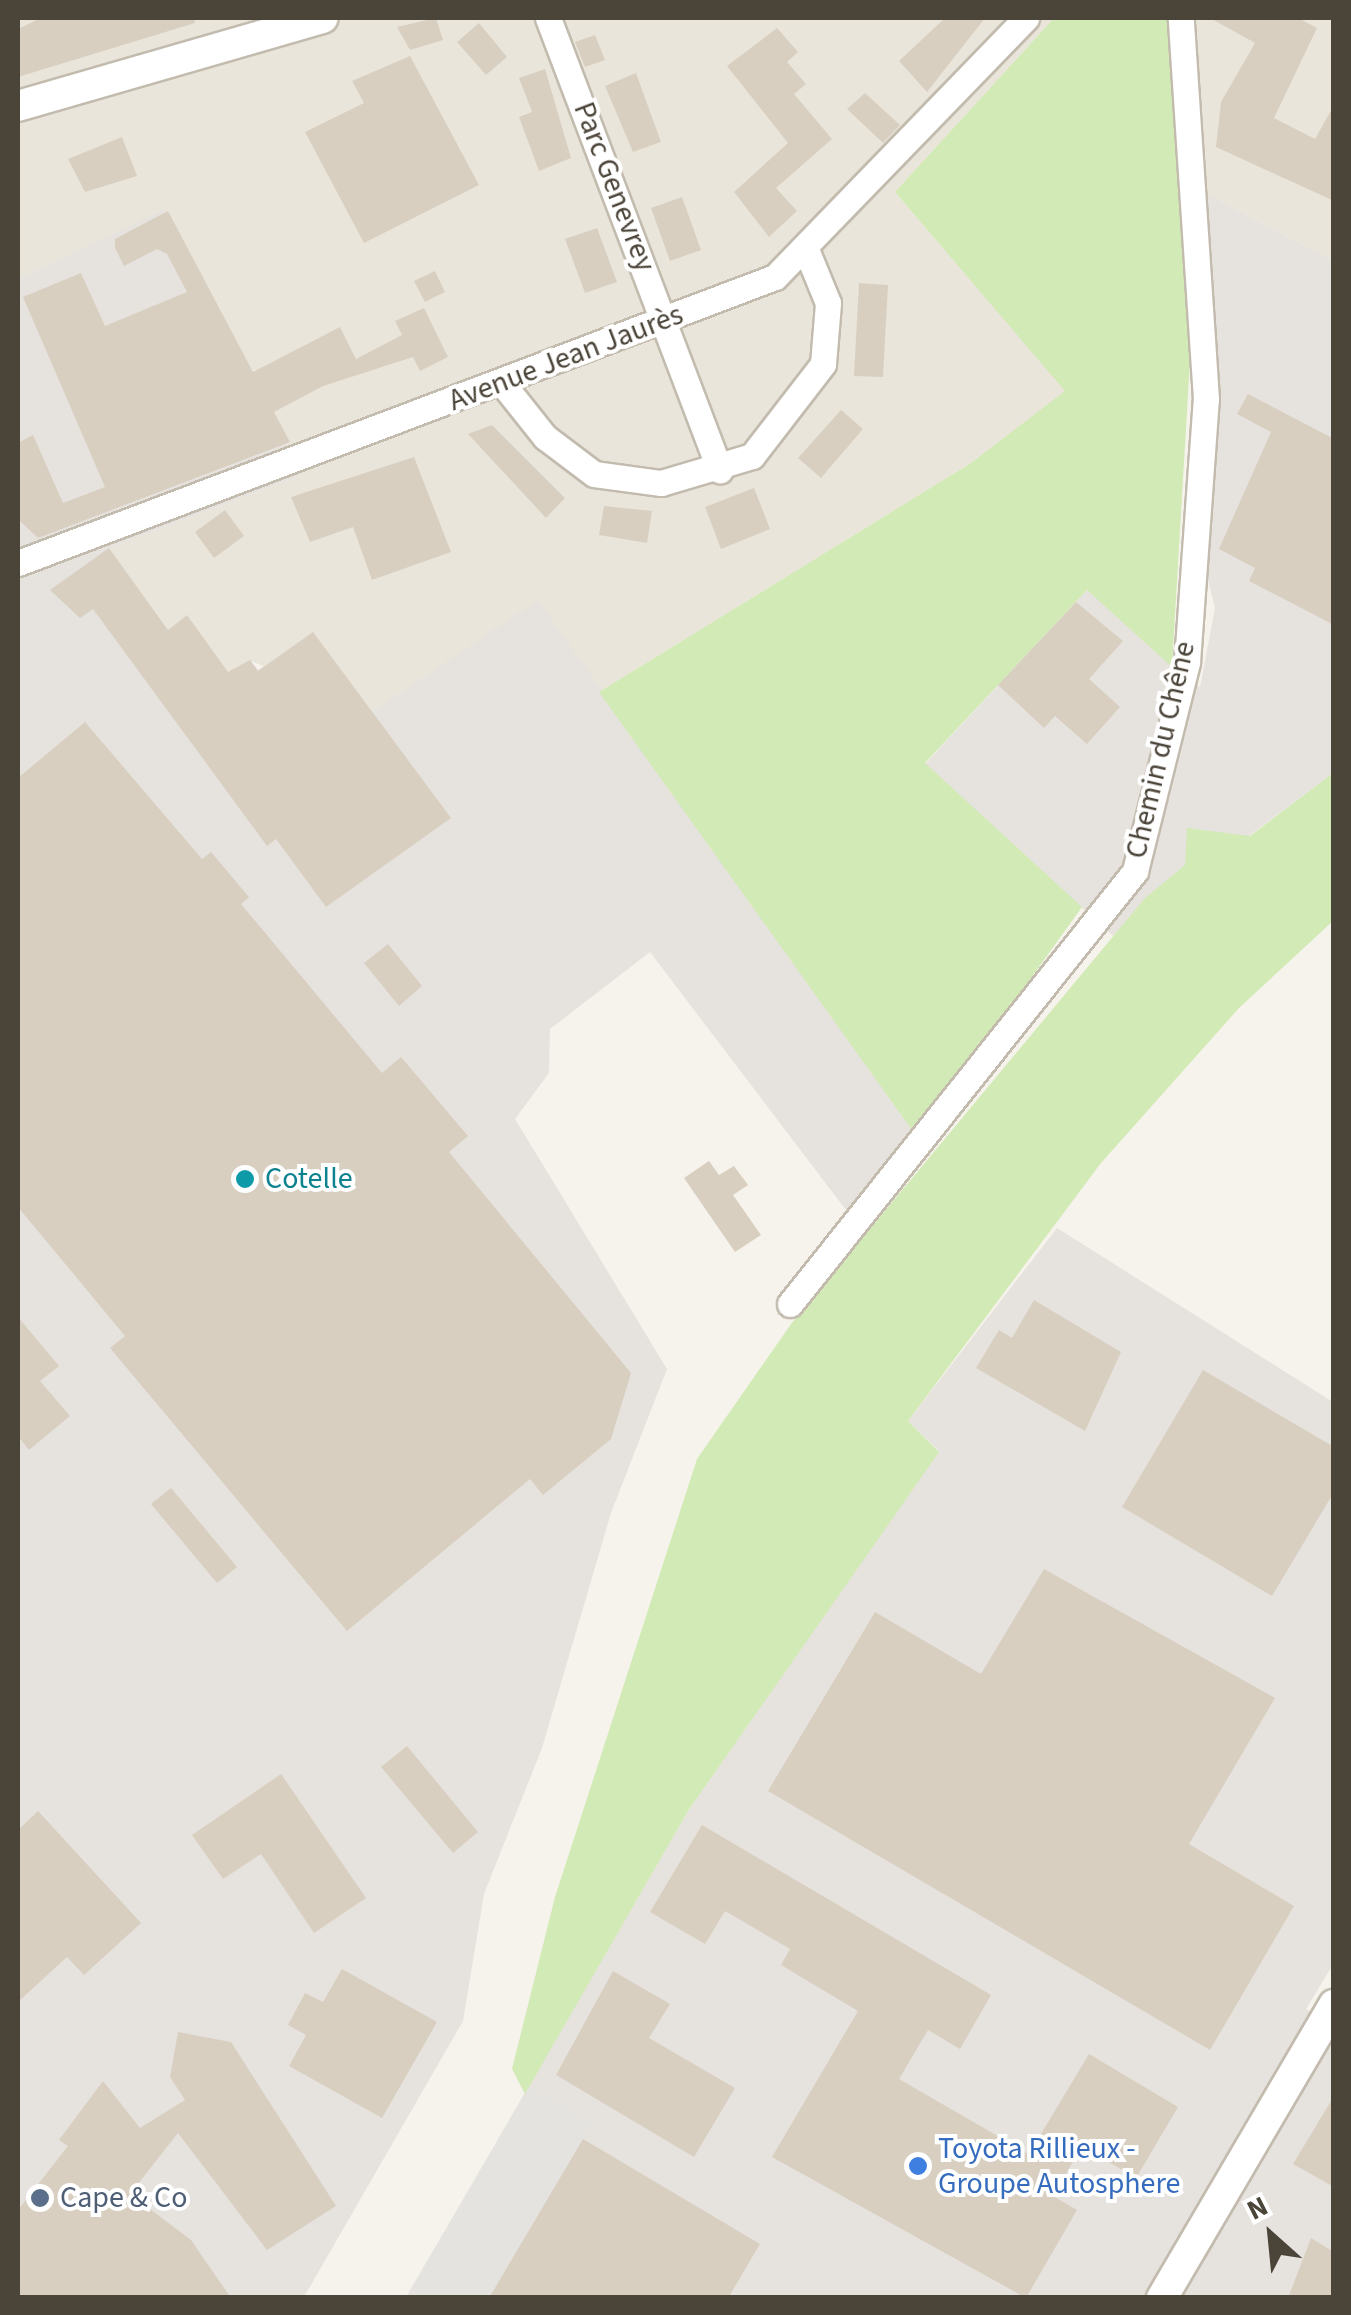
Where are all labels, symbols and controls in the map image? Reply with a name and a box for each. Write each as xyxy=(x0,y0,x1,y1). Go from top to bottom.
street label: Parc Genevrey xyxy=(565,97,663,277)
street label: Avenue Jean Jaurès xyxy=(444,297,688,419)
street label: Chemin du Chêne xyxy=(1119,638,1203,862)
place label: Cotelle xyxy=(265,1161,353,1197)
marker: Cotelle xyxy=(234,1168,256,1190)
place label: Toyota Rillieux - Groupe Autosphere xyxy=(938,2131,1180,2202)
marker: Toyota Rillieux - Groupe Autosphere xyxy=(907,2155,929,2177)
place label: Cape & Co xyxy=(60,2180,187,2216)
north arrow xyxy=(1221,2185,1321,2285)
text: N xyxy=(1240,2186,1275,2230)
marker: Cape & Co xyxy=(29,2187,51,2209)

